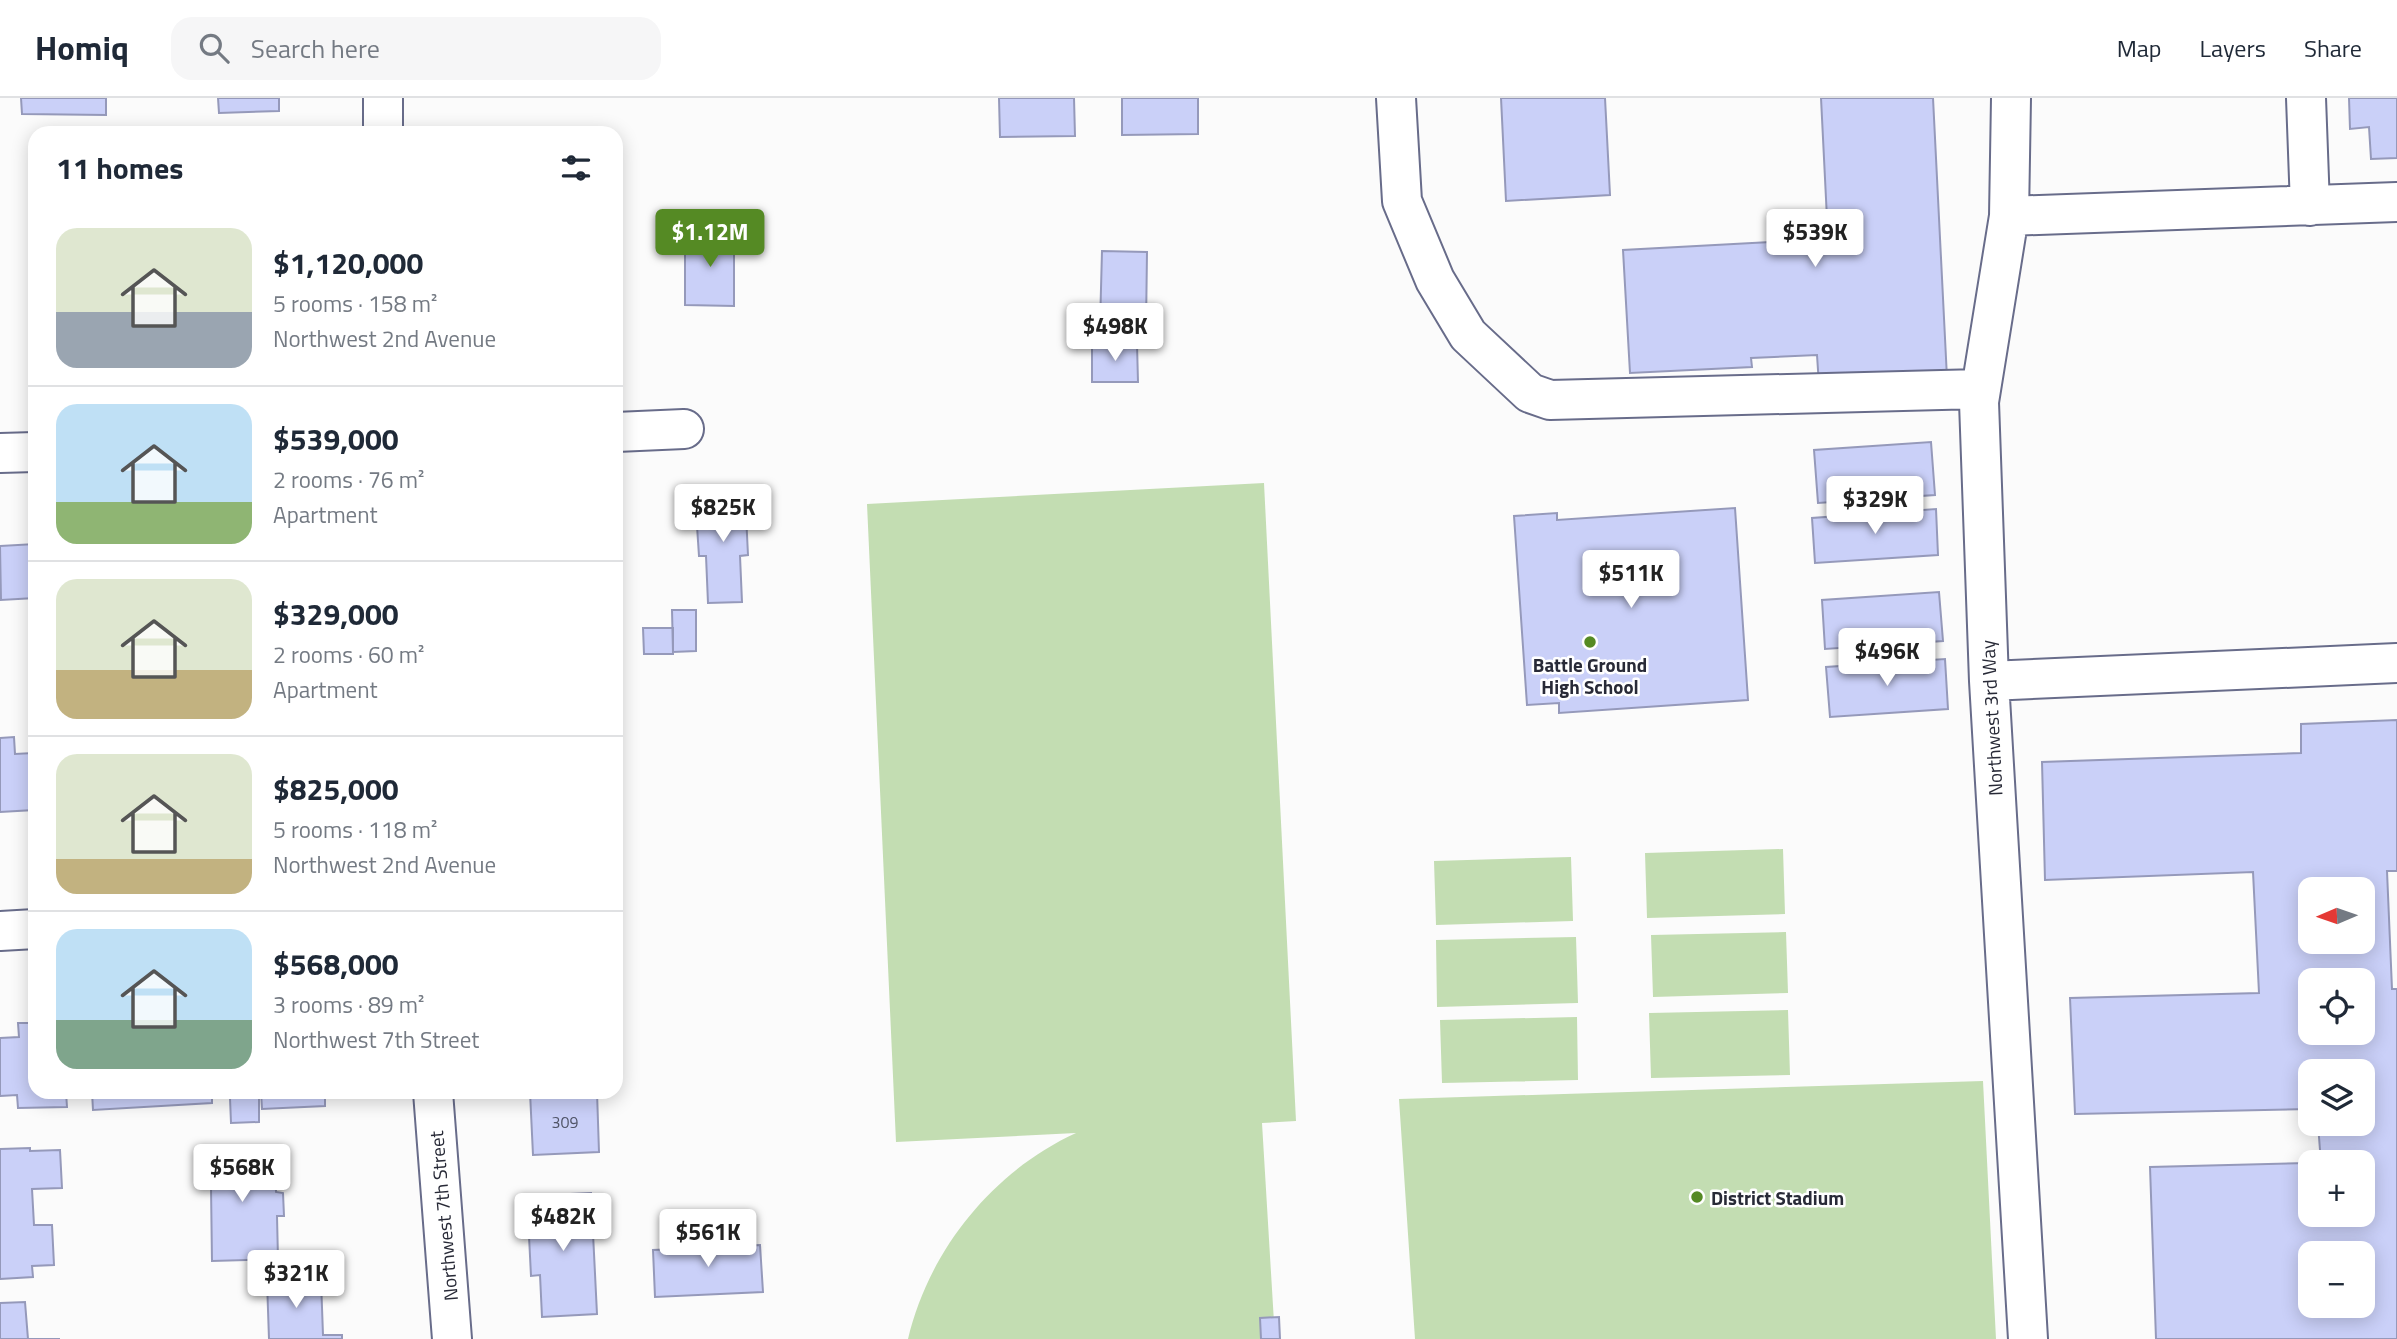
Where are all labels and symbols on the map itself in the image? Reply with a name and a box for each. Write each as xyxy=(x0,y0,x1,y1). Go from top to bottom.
pin: $1.12M xyxy=(653,209,767,269)
pin: $539K xyxy=(1766,209,1864,269)
pin: $498K xyxy=(1066,303,1164,363)
pin: $329K xyxy=(1826,476,1924,536)
pin: $825K xyxy=(674,484,772,544)
pin: $511K xyxy=(1582,550,1680,610)
pin: $496K xyxy=(1838,628,1936,688)
marker: Battle Ground High School xyxy=(1582,634,1598,650)
street label: Northwest 3rd Way xyxy=(1972,639,2010,797)
place label: Battle Ground High School xyxy=(1533,650,1647,701)
north arrow xyxy=(2298,877,2375,954)
house number: 309 xyxy=(552,1110,578,1134)
street label: Northwest 7th Street xyxy=(421,1129,465,1302)
pin: $568K xyxy=(193,1144,291,1204)
place label: District Stadium xyxy=(1711,1183,1844,1212)
marker: District Stadium xyxy=(1689,1189,1705,1205)
pin: $482K xyxy=(514,1194,612,1253)
pin: $561K xyxy=(659,1210,757,1269)
pin: $321K xyxy=(247,1250,345,1310)

